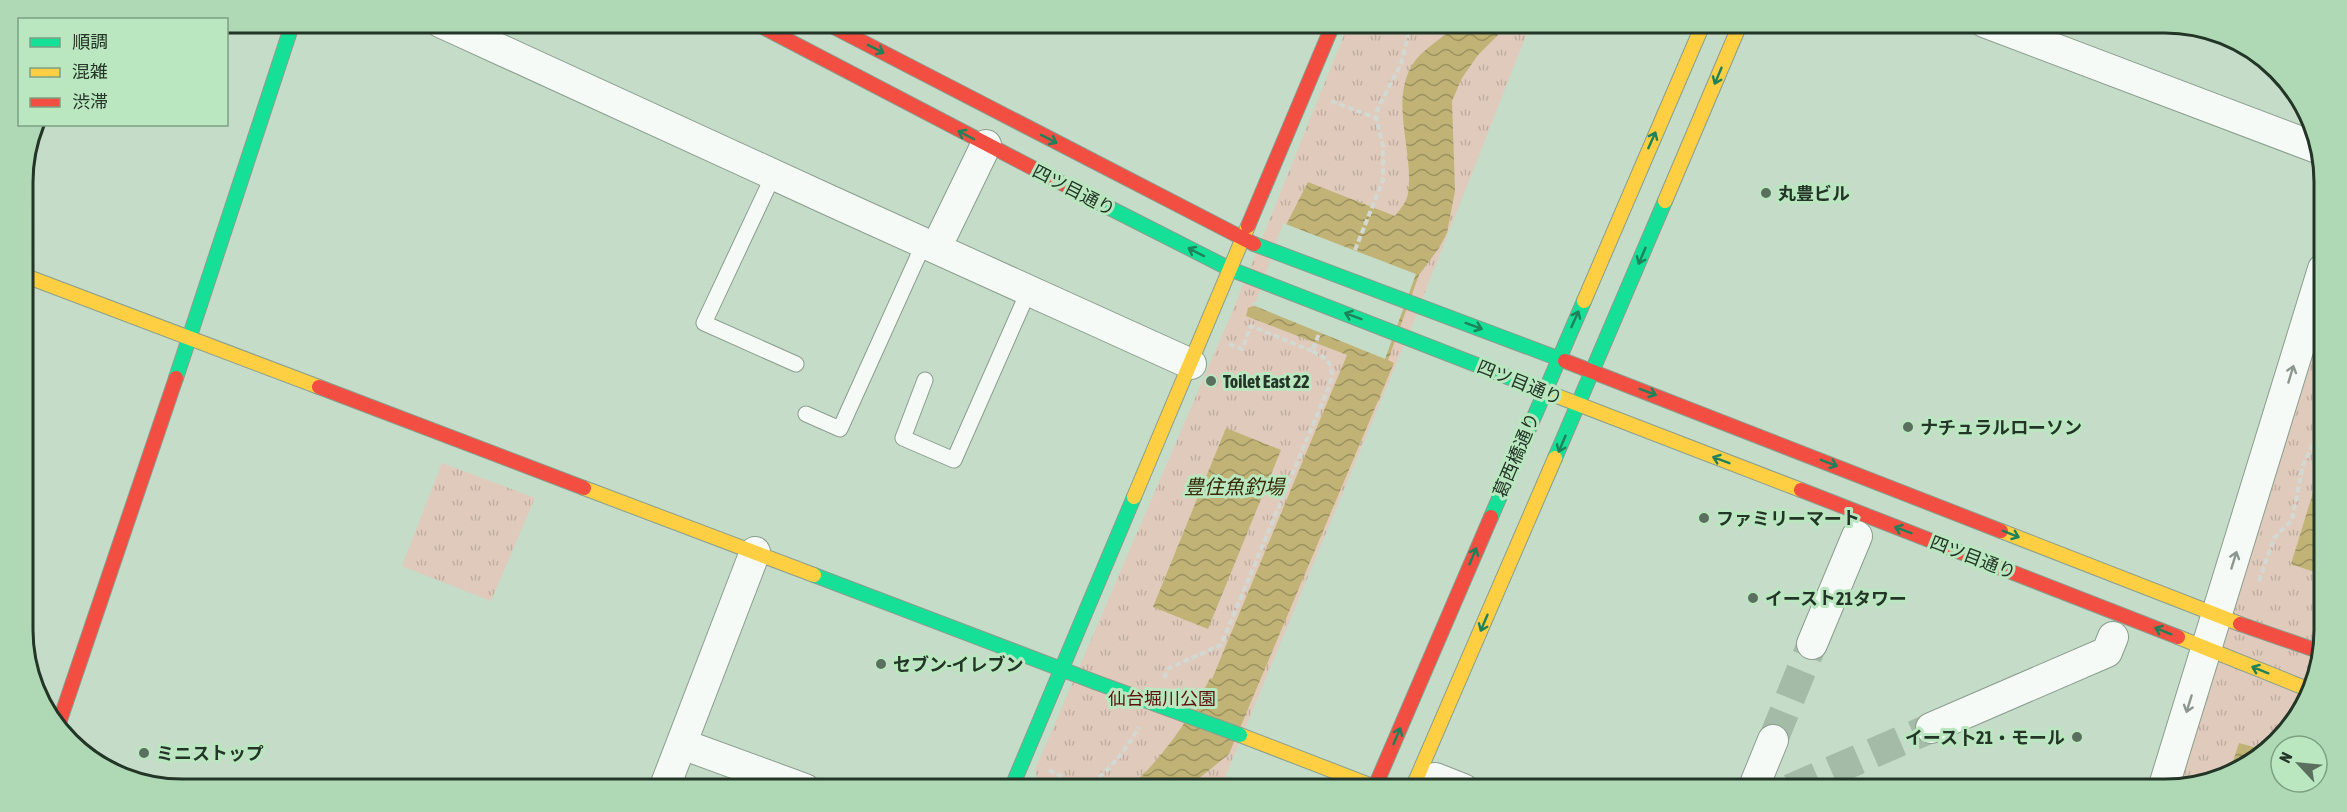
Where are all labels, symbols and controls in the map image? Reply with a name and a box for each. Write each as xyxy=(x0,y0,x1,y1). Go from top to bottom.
legend xyxy=(18,18,228,126)
text: 順調 xyxy=(72,31,108,52)
one-way arrow xyxy=(867,44,885,56)
text: 混雑 xyxy=(72,61,108,82)
one-way arrow xyxy=(1712,67,1723,85)
text: 渋滞 xyxy=(72,91,108,112)
one-way arrow xyxy=(958,129,976,140)
one-way arrow xyxy=(1648,131,1659,149)
one-way arrow xyxy=(1040,134,1058,145)
street label: 四ツ目通り xyxy=(1029,160,1119,220)
place label: 丸豊ビル xyxy=(1778,183,1850,204)
marker: 丸豊ビル xyxy=(1759,186,1773,200)
one-way arrow xyxy=(1188,245,1206,257)
one-way arrow xyxy=(1636,246,1647,265)
one-way arrow xyxy=(1344,310,1363,321)
one-way arrow xyxy=(1570,310,1581,328)
one-way arrow xyxy=(1464,321,1483,332)
street label: 四ツ目通り xyxy=(1474,355,1566,409)
one-way arrow xyxy=(2286,364,2297,383)
place label: Toilet East 22 xyxy=(1223,371,1310,392)
marker: Toilet East 22 xyxy=(1204,374,1218,388)
one-way arrow xyxy=(1638,387,1656,398)
street label: 葛西橋通り xyxy=(1489,409,1543,501)
place label: ナチュラルローソン xyxy=(1920,417,2082,438)
marker: ナチュラルローソン xyxy=(1901,420,1915,434)
one-way arrow xyxy=(1556,434,1567,452)
one-way arrow xyxy=(1712,454,1731,465)
one-way arrow xyxy=(1820,458,1838,469)
water label: 豊住魚釣場 xyxy=(1184,475,1286,498)
place label: ファミリーマート xyxy=(1716,508,1860,529)
marker: ファミリーマート xyxy=(1697,511,1711,525)
one-way arrow xyxy=(1894,524,1913,535)
one-way arrow xyxy=(2001,530,2020,541)
street label: 四ツ目通り xyxy=(1927,531,2019,583)
one-way arrow xyxy=(1468,548,1479,566)
one-way arrow xyxy=(2229,551,2240,570)
place label: イースト21タワー xyxy=(1765,588,1907,609)
marker: イースト21タワー xyxy=(1746,591,1760,605)
one-way arrow xyxy=(1478,613,1490,631)
one-way arrow xyxy=(2154,625,2173,636)
place label: セブン-イレブン xyxy=(893,654,1024,675)
marker: セブン-イレブン xyxy=(874,657,888,671)
one-way arrow xyxy=(2251,664,2270,675)
park label: 仙台堀川公園 xyxy=(1108,688,1216,709)
one-way arrow xyxy=(2183,694,2194,713)
one-way arrow xyxy=(1392,727,1403,745)
place label: イース卜21・モール xyxy=(1905,727,2065,748)
marker: イース卜21・モール xyxy=(2070,730,2084,744)
north arrow xyxy=(2269,734,2329,794)
place label: ミニストップ xyxy=(156,743,264,764)
marker: ミニストップ xyxy=(137,746,151,760)
text: N xyxy=(2275,749,2296,766)

